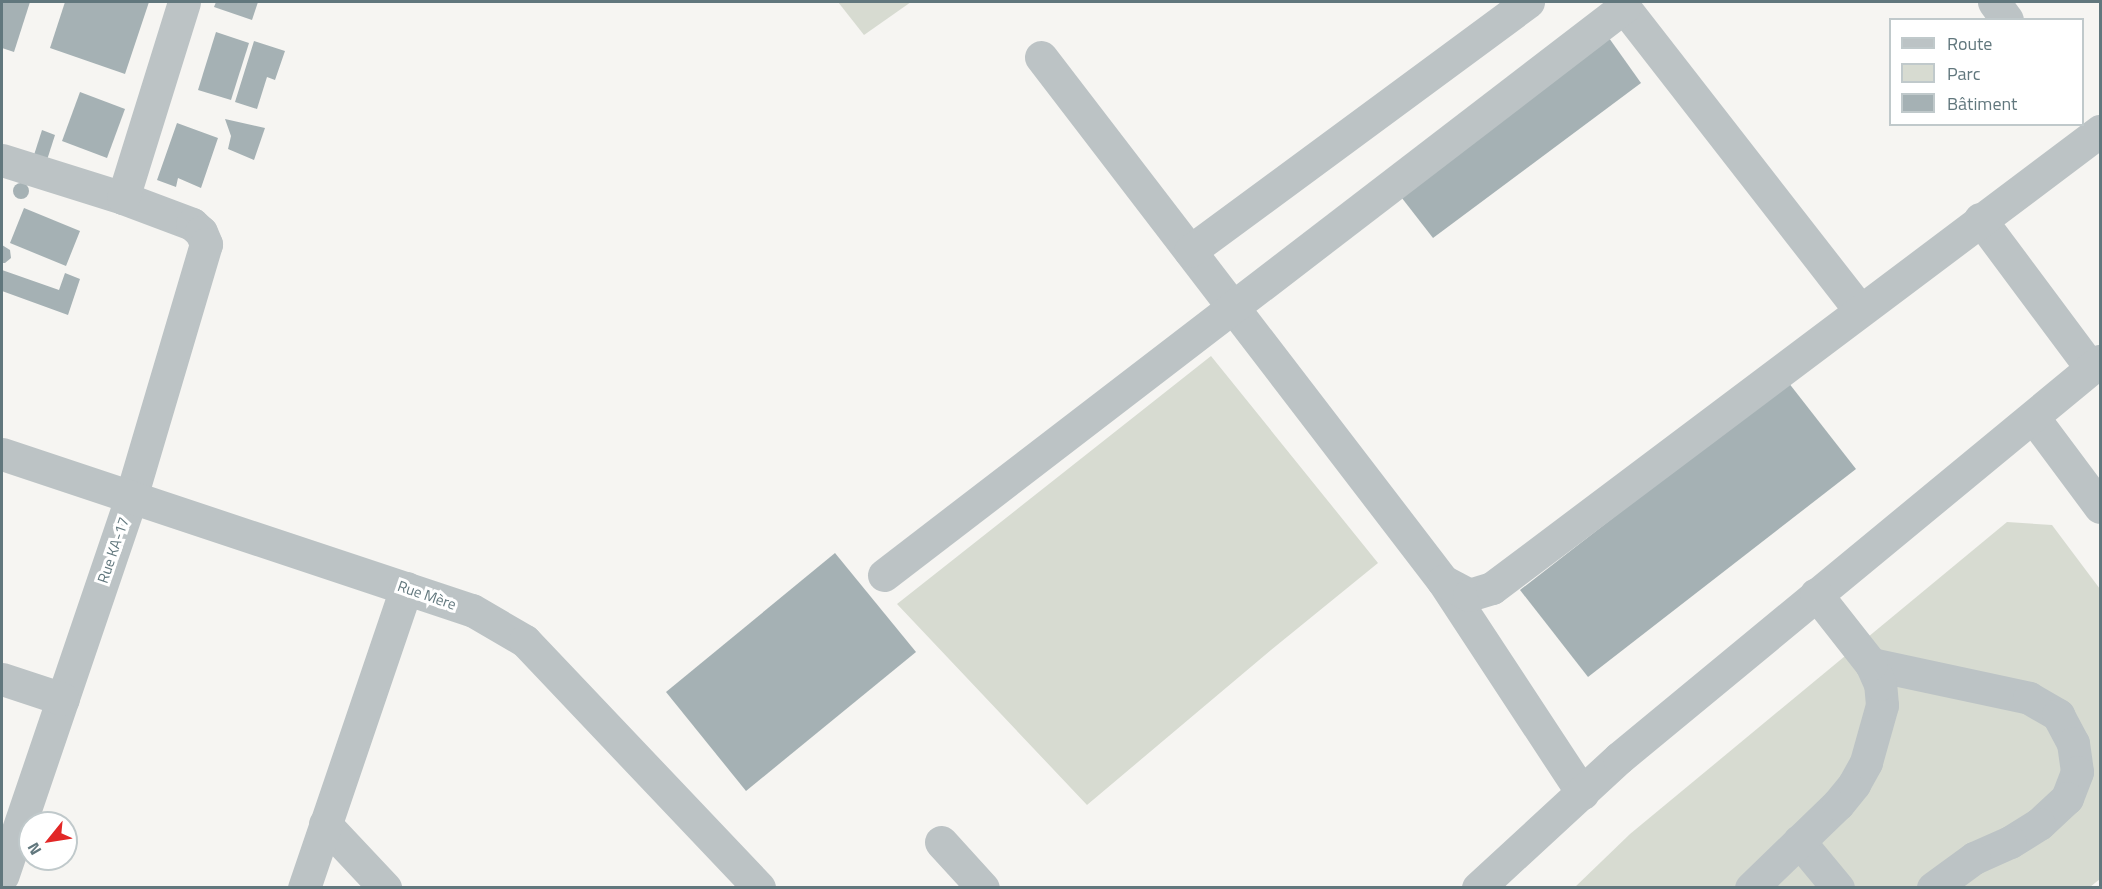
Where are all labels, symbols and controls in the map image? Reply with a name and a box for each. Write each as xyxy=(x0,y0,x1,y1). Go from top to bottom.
legend xyxy=(1889,18,2084,126)
text: Route xyxy=(1947,30,1992,57)
text: Parc xyxy=(1947,60,1981,87)
text: Bâtiment xyxy=(1947,90,2017,117)
street label: Rue KA-17 xyxy=(93,515,133,585)
street label: Rue Mère xyxy=(395,577,459,613)
north arrow xyxy=(18,811,78,871)
text: N xyxy=(21,838,47,860)

